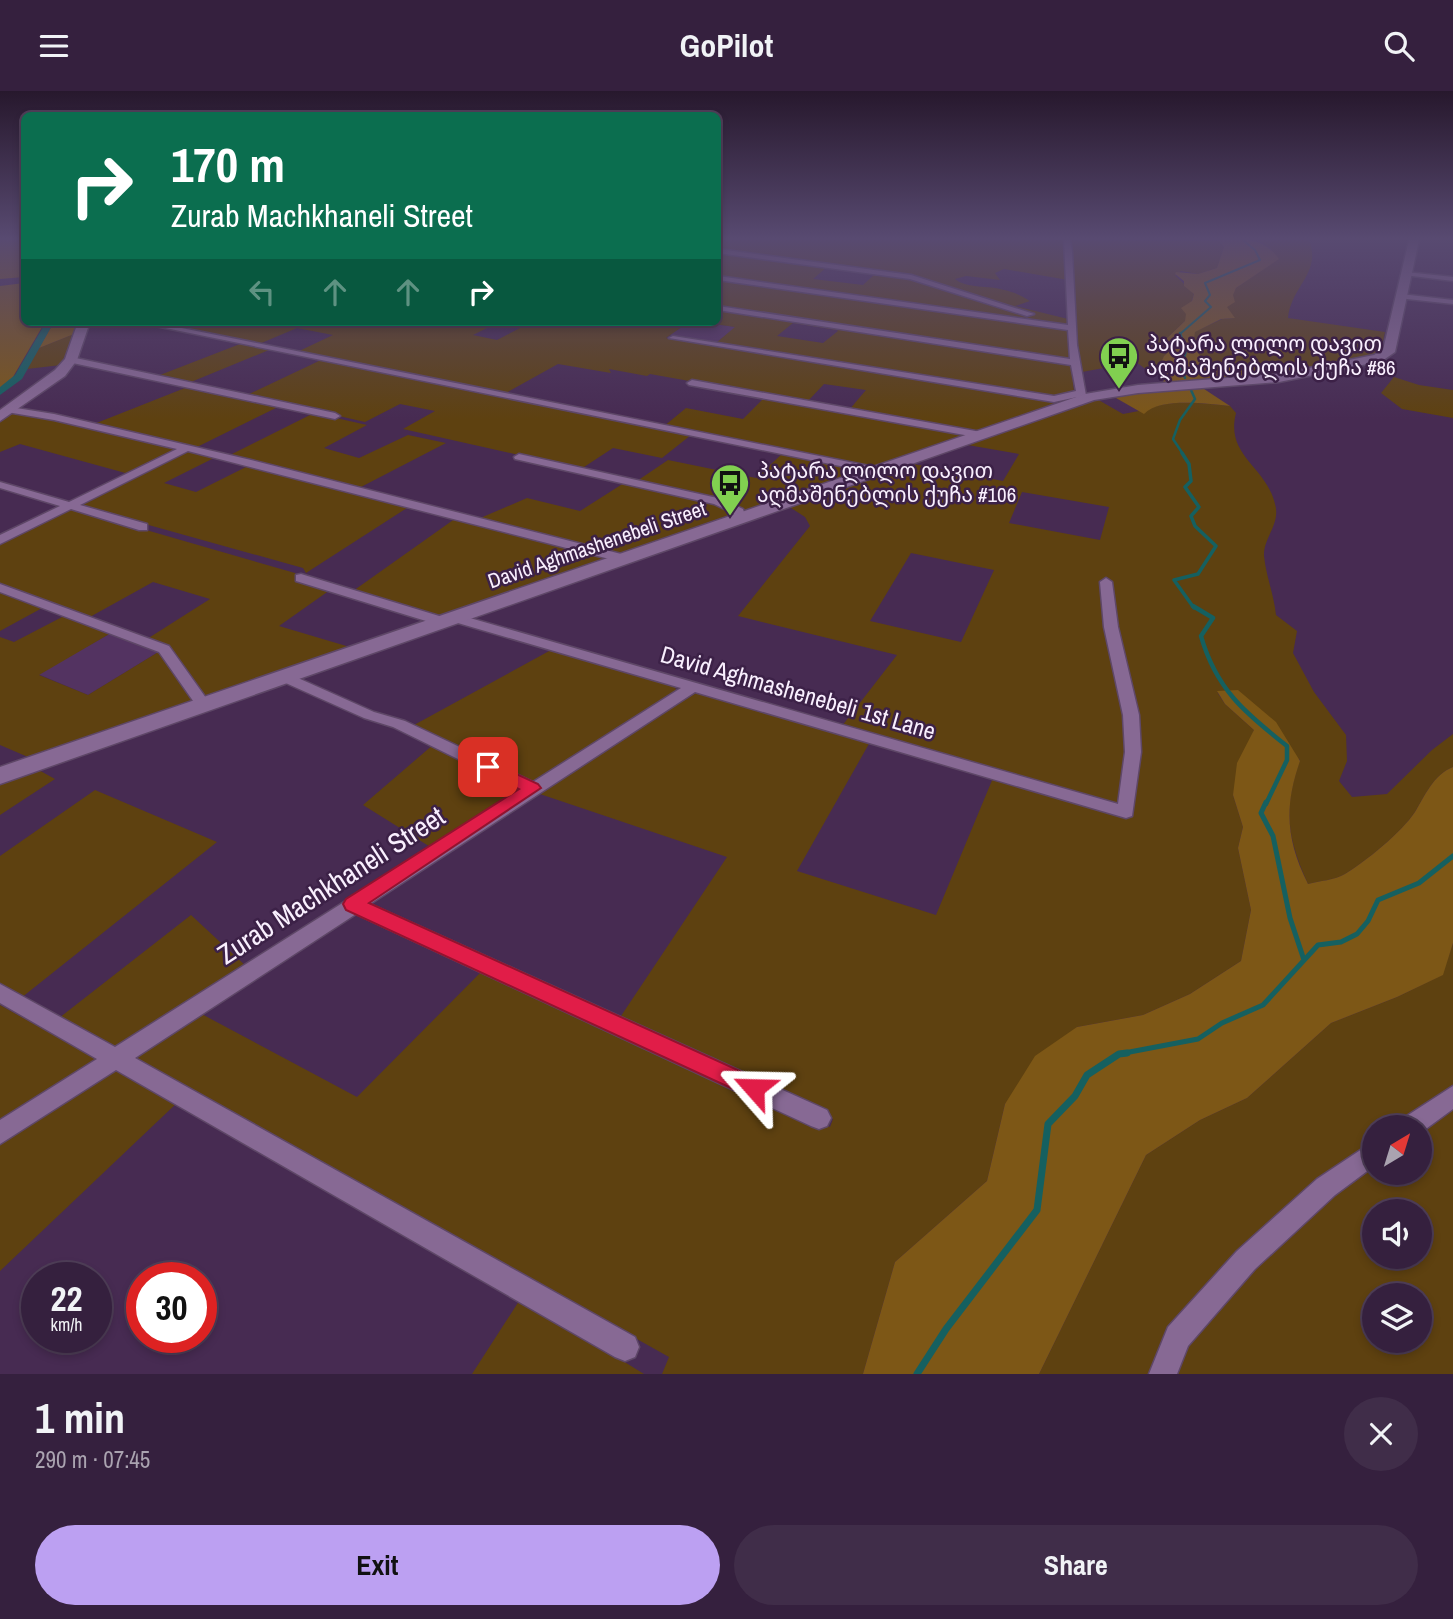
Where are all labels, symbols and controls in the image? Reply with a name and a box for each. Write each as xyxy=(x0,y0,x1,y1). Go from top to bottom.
text: GoPilot xyxy=(680,24,773,67)
icon: menu xyxy=(35,27,73,65)
icon: search xyxy=(1380,27,1418,65)
text: 170 m xyxy=(171,131,285,197)
icon: right xyxy=(56,140,147,231)
text: Zurab Machkhaneli Street xyxy=(171,194,473,237)
icon: left xyxy=(243,273,281,311)
icon: ahead xyxy=(316,273,354,311)
icon: ahead xyxy=(389,273,427,311)
icon: right xyxy=(462,273,500,311)
place label: პატარა ლილო დავით აღმაშენებლის ქუჩა #86 xyxy=(1146,329,1396,382)
bus stop icon: პატარა ლილო დავით აღმაშენებლის ქუჩა #86 xyxy=(1098,335,1140,390)
place label: პატარა ლილო დავით აღმაშენებლის ქუჩა #106 xyxy=(757,456,1016,509)
bus stop icon: პატარა ლილო დავით აღმაშენებლის ქუჩა #106 xyxy=(709,462,751,517)
street label: David Aghmashenebeli Street xyxy=(484,494,710,595)
street label: David Aghmashenebeli 1st Lane xyxy=(657,637,939,747)
pin xyxy=(458,737,518,797)
icon: arrive xyxy=(469,748,507,786)
street label: Zurab Machkhaneli Street xyxy=(210,797,452,973)
position arrow xyxy=(717,1051,791,1125)
north arrow xyxy=(1362,1115,1432,1185)
map controls xyxy=(1362,1115,1432,1353)
button: sound xyxy=(1362,1199,1432,1269)
speed limit sign: 30 xyxy=(126,1262,217,1353)
text: 22 xyxy=(51,1275,82,1322)
button: layers xyxy=(1362,1283,1432,1353)
text: km/h xyxy=(51,1312,83,1337)
text: 1 min xyxy=(35,1390,125,1446)
button: close xyxy=(1344,1397,1418,1471)
text: 290 m · 07:45 xyxy=(35,1444,150,1475)
button: Exit xyxy=(35,1525,720,1605)
button: Share xyxy=(734,1525,1418,1605)

